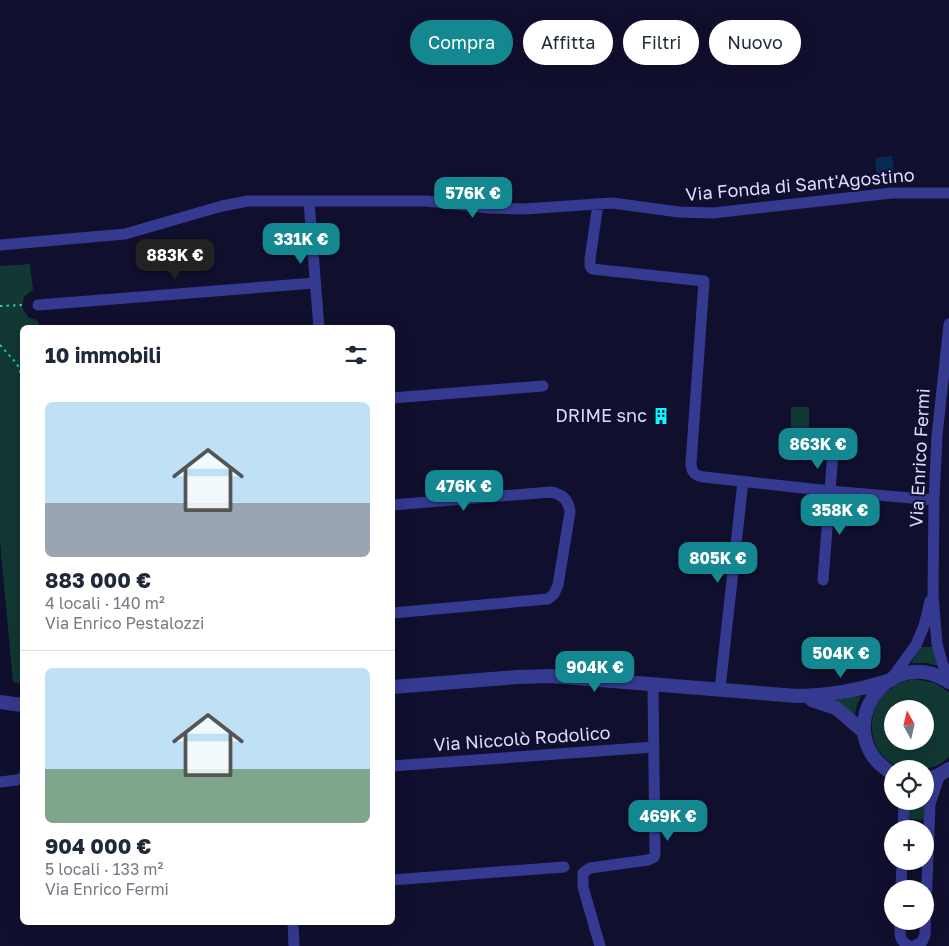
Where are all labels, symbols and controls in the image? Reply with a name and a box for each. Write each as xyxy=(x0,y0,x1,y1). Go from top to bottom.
chip: Compra xyxy=(410,20,513,65)
chip: Affitta xyxy=(523,20,613,65)
chip: Filtri xyxy=(623,20,699,65)
chip: Nuovo xyxy=(709,20,801,65)
street label: Via Fonda di Sant'Agostino xyxy=(685,163,915,205)
pin: 576K € xyxy=(432,176,514,219)
text: 576K € xyxy=(445,183,501,203)
pin: 331K € xyxy=(260,222,342,265)
text: 331K € xyxy=(274,229,328,249)
pin: 883K € xyxy=(134,238,216,281)
text: 883K € xyxy=(146,245,204,265)
icon: filters xyxy=(342,341,370,369)
text: 10 immobili xyxy=(45,342,161,368)
street label: Via Enrico Fermi xyxy=(904,388,934,528)
place label: DRIME snc xyxy=(555,404,647,426)
building icon: DRIME snc xyxy=(651,406,671,426)
pin: 863K € xyxy=(777,428,859,470)
text: 863K € xyxy=(789,434,847,454)
icon: home xyxy=(163,435,253,525)
pin: 476K € xyxy=(423,470,505,512)
text: 476K € xyxy=(436,476,492,496)
pin: 358K € xyxy=(799,494,881,536)
text: 358K € xyxy=(812,500,868,520)
pin: 805K € xyxy=(677,542,759,584)
text: 805K € xyxy=(689,548,747,568)
text: 883 000 € xyxy=(45,567,151,593)
text: 4 locali · 140 m² xyxy=(45,593,165,613)
text: Via Enrico Pestalozzi xyxy=(45,613,204,633)
pin: 504K € xyxy=(800,636,882,679)
text: 504K € xyxy=(812,643,870,663)
pin: 904K € xyxy=(554,650,636,693)
text: 904K € xyxy=(566,657,624,677)
icon: home xyxy=(163,700,253,790)
north arrow xyxy=(884,700,934,750)
map controls xyxy=(884,700,934,930)
street label: Via Niccolò Rodolico xyxy=(433,721,611,755)
button: locate xyxy=(884,760,934,810)
pin: 469K € xyxy=(627,800,709,842)
text: 469K € xyxy=(639,806,697,826)
button: + xyxy=(884,820,934,870)
text: 904 000 € xyxy=(45,833,151,859)
text: 5 locali · 133 m² xyxy=(45,859,163,879)
text: Via Enrico Fermi xyxy=(45,879,169,899)
button: − xyxy=(884,880,934,930)

